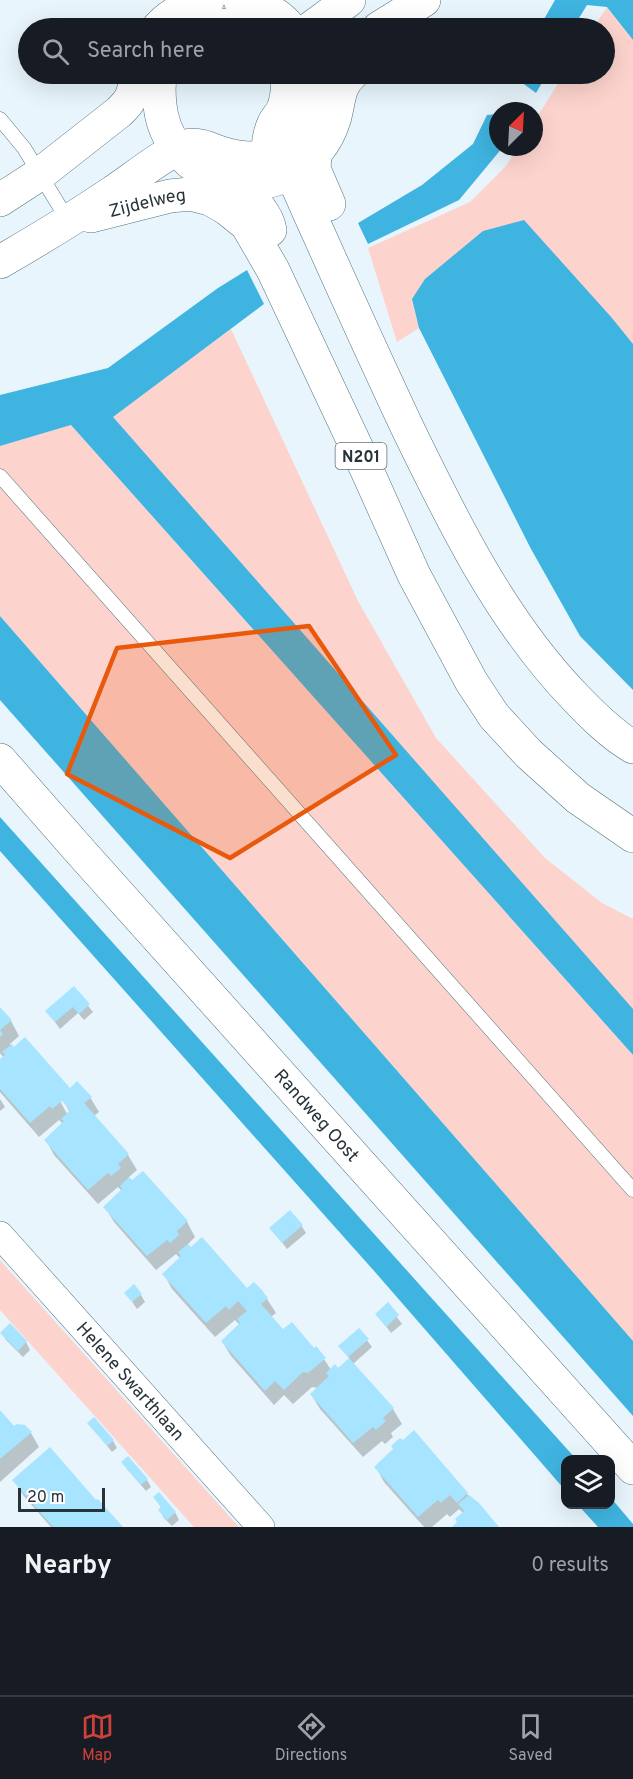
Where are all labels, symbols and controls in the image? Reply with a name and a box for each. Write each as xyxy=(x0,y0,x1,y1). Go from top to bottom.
search box xyxy=(18,18,615,84)
icon: search xyxy=(39,35,72,68)
text: Search here xyxy=(87,38,205,65)
north arrow xyxy=(489,102,543,156)
street label: Zijdelweg xyxy=(107,184,187,224)
road number: N201 xyxy=(336,443,386,469)
street label: Randweg Oost xyxy=(268,1065,363,1168)
street label: Helene Swarthlaan xyxy=(70,1318,189,1446)
map controls xyxy=(561,1455,615,1509)
button: layers xyxy=(561,1455,615,1509)
scale bar xyxy=(18,1485,105,1512)
text: 20 m xyxy=(27,1488,64,1508)
text: Nearby xyxy=(24,1550,112,1583)
text: 0 results xyxy=(531,1553,609,1579)
tab: Map xyxy=(81,1710,114,1766)
tab: Directions xyxy=(275,1710,347,1766)
tab: Saved xyxy=(508,1710,552,1766)

